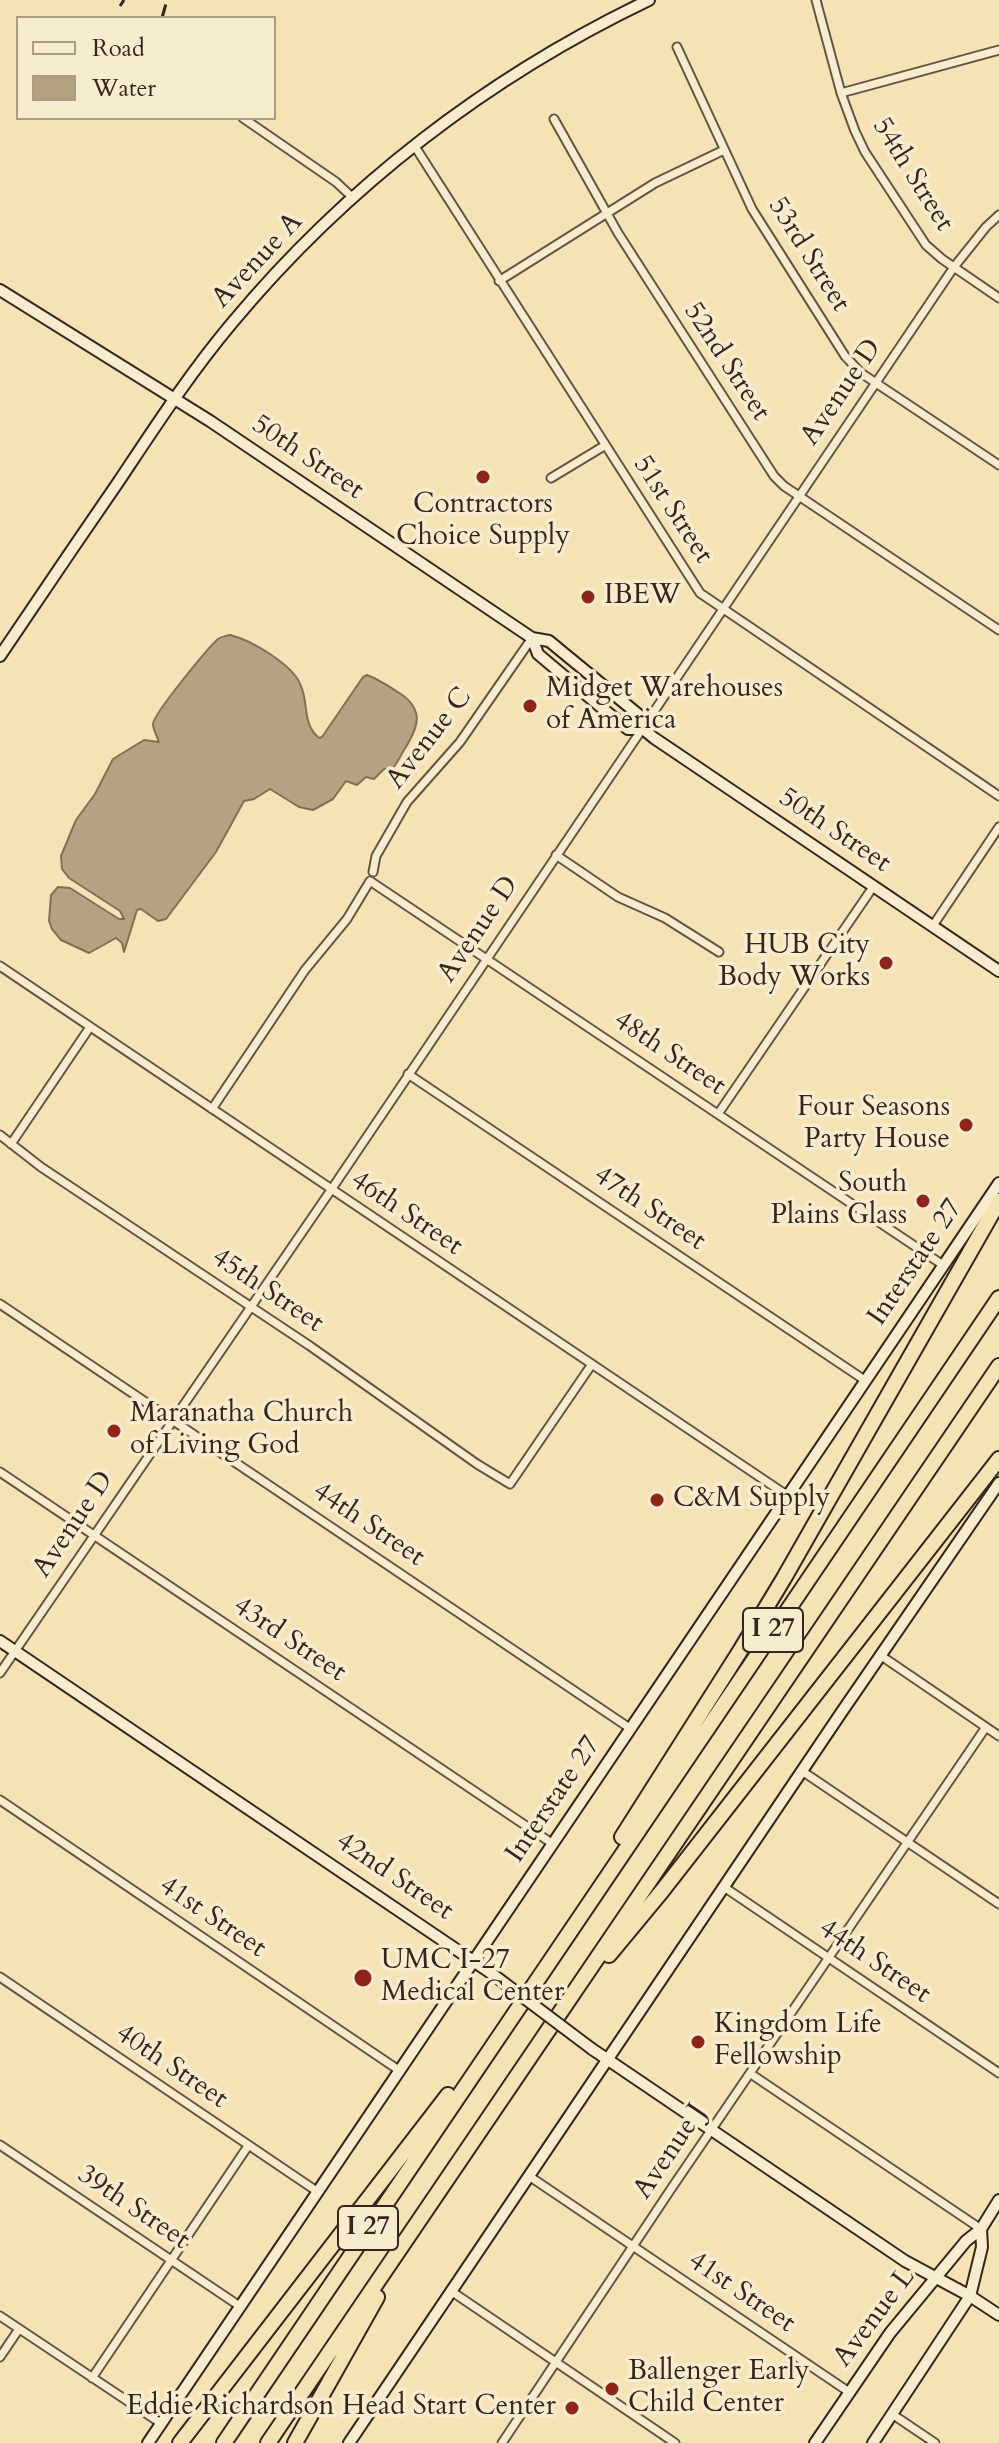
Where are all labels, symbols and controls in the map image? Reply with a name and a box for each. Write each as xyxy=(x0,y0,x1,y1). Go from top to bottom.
legend xyxy=(16,16,276,120)
text: Road xyxy=(92,32,145,65)
text: Water xyxy=(92,72,156,105)
street label: 54th Street xyxy=(864,112,960,238)
street label: 53rd Street xyxy=(760,192,856,318)
street label: Avenue A xyxy=(205,206,311,316)
street label: 52nd Street xyxy=(675,296,777,428)
street label: Avenue D xyxy=(794,333,890,453)
street label: 50th Street xyxy=(245,408,369,508)
street label: 51st Street xyxy=(625,450,719,570)
marker: Contractors Choice Supply xyxy=(474,468,492,486)
place label: Contractors Choice Supply xyxy=(396,489,570,555)
place label: IBEW xyxy=(604,580,681,614)
marker: IBEW xyxy=(579,588,597,606)
place label: Midget Warehouses of America xyxy=(546,673,783,739)
street label: Avenue C xyxy=(380,681,480,797)
marker: Midget Warehouses of America xyxy=(521,697,539,715)
street label: 50th Street xyxy=(772,781,896,881)
street label: Avenue D xyxy=(431,870,527,990)
place label: HUB City Body Works xyxy=(718,930,870,996)
marker: HUB City Body Works xyxy=(877,954,895,972)
street label: 48th Street xyxy=(607,1004,731,1104)
place label: Four Seasons Party House xyxy=(797,1092,950,1158)
marker: Four Seasons Party House xyxy=(957,1116,975,1134)
street label: 47th Street xyxy=(587,1159,711,1259)
street label: 46th Street xyxy=(344,1164,468,1264)
place label: South Plains Glass xyxy=(770,1168,907,1234)
marker: South Plains Glass xyxy=(914,1192,932,1210)
street label: Interstate 27 xyxy=(861,1193,971,1333)
street label: 45th Street xyxy=(205,1241,329,1341)
place label: Maranatha Church of Living God xyxy=(130,1398,353,1464)
marker: Maranatha Church of Living God xyxy=(105,1422,123,1440)
street label: Avenue D xyxy=(26,1465,122,1585)
street label: 44th Street xyxy=(306,1475,430,1575)
place label: C&M Supply xyxy=(673,1483,830,1517)
marker: C&M Supply xyxy=(648,1491,666,1509)
street label: 43rd Street xyxy=(226,1590,352,1690)
road number: I 27 xyxy=(743,1608,803,1652)
street label: Interstate 27 xyxy=(499,1730,609,1870)
street label: 42nd Street xyxy=(329,1825,459,1929)
street label: 41st Street xyxy=(152,1870,272,1966)
street label: 44th Street xyxy=(812,1912,936,2012)
place label: UMC I-27 Medical Center xyxy=(381,1945,564,2011)
marker: UMC I-27 Medical Center xyxy=(352,1967,374,1989)
place label: Kingdom Life Fellowship xyxy=(714,2009,882,2075)
street label: 40th Street xyxy=(109,2017,233,2117)
marker: Kingdom Life Fellowship xyxy=(689,2033,707,2051)
street label: Avenue J xyxy=(627,2098,715,2206)
street label: 39th Street xyxy=(71,2158,195,2258)
road number: I 27 xyxy=(338,2206,398,2250)
street label: 41st Street xyxy=(681,2245,801,2341)
street label: Avenue L xyxy=(827,2262,923,2374)
place label: Ballenger Early Child Center xyxy=(628,2356,810,2422)
marker: Ballenger Early Child Center xyxy=(603,2380,621,2398)
place label: Eddie Richardson Head Start Center xyxy=(126,2391,556,2425)
marker: Eddie Richardson Head Start Center xyxy=(563,2399,581,2417)

